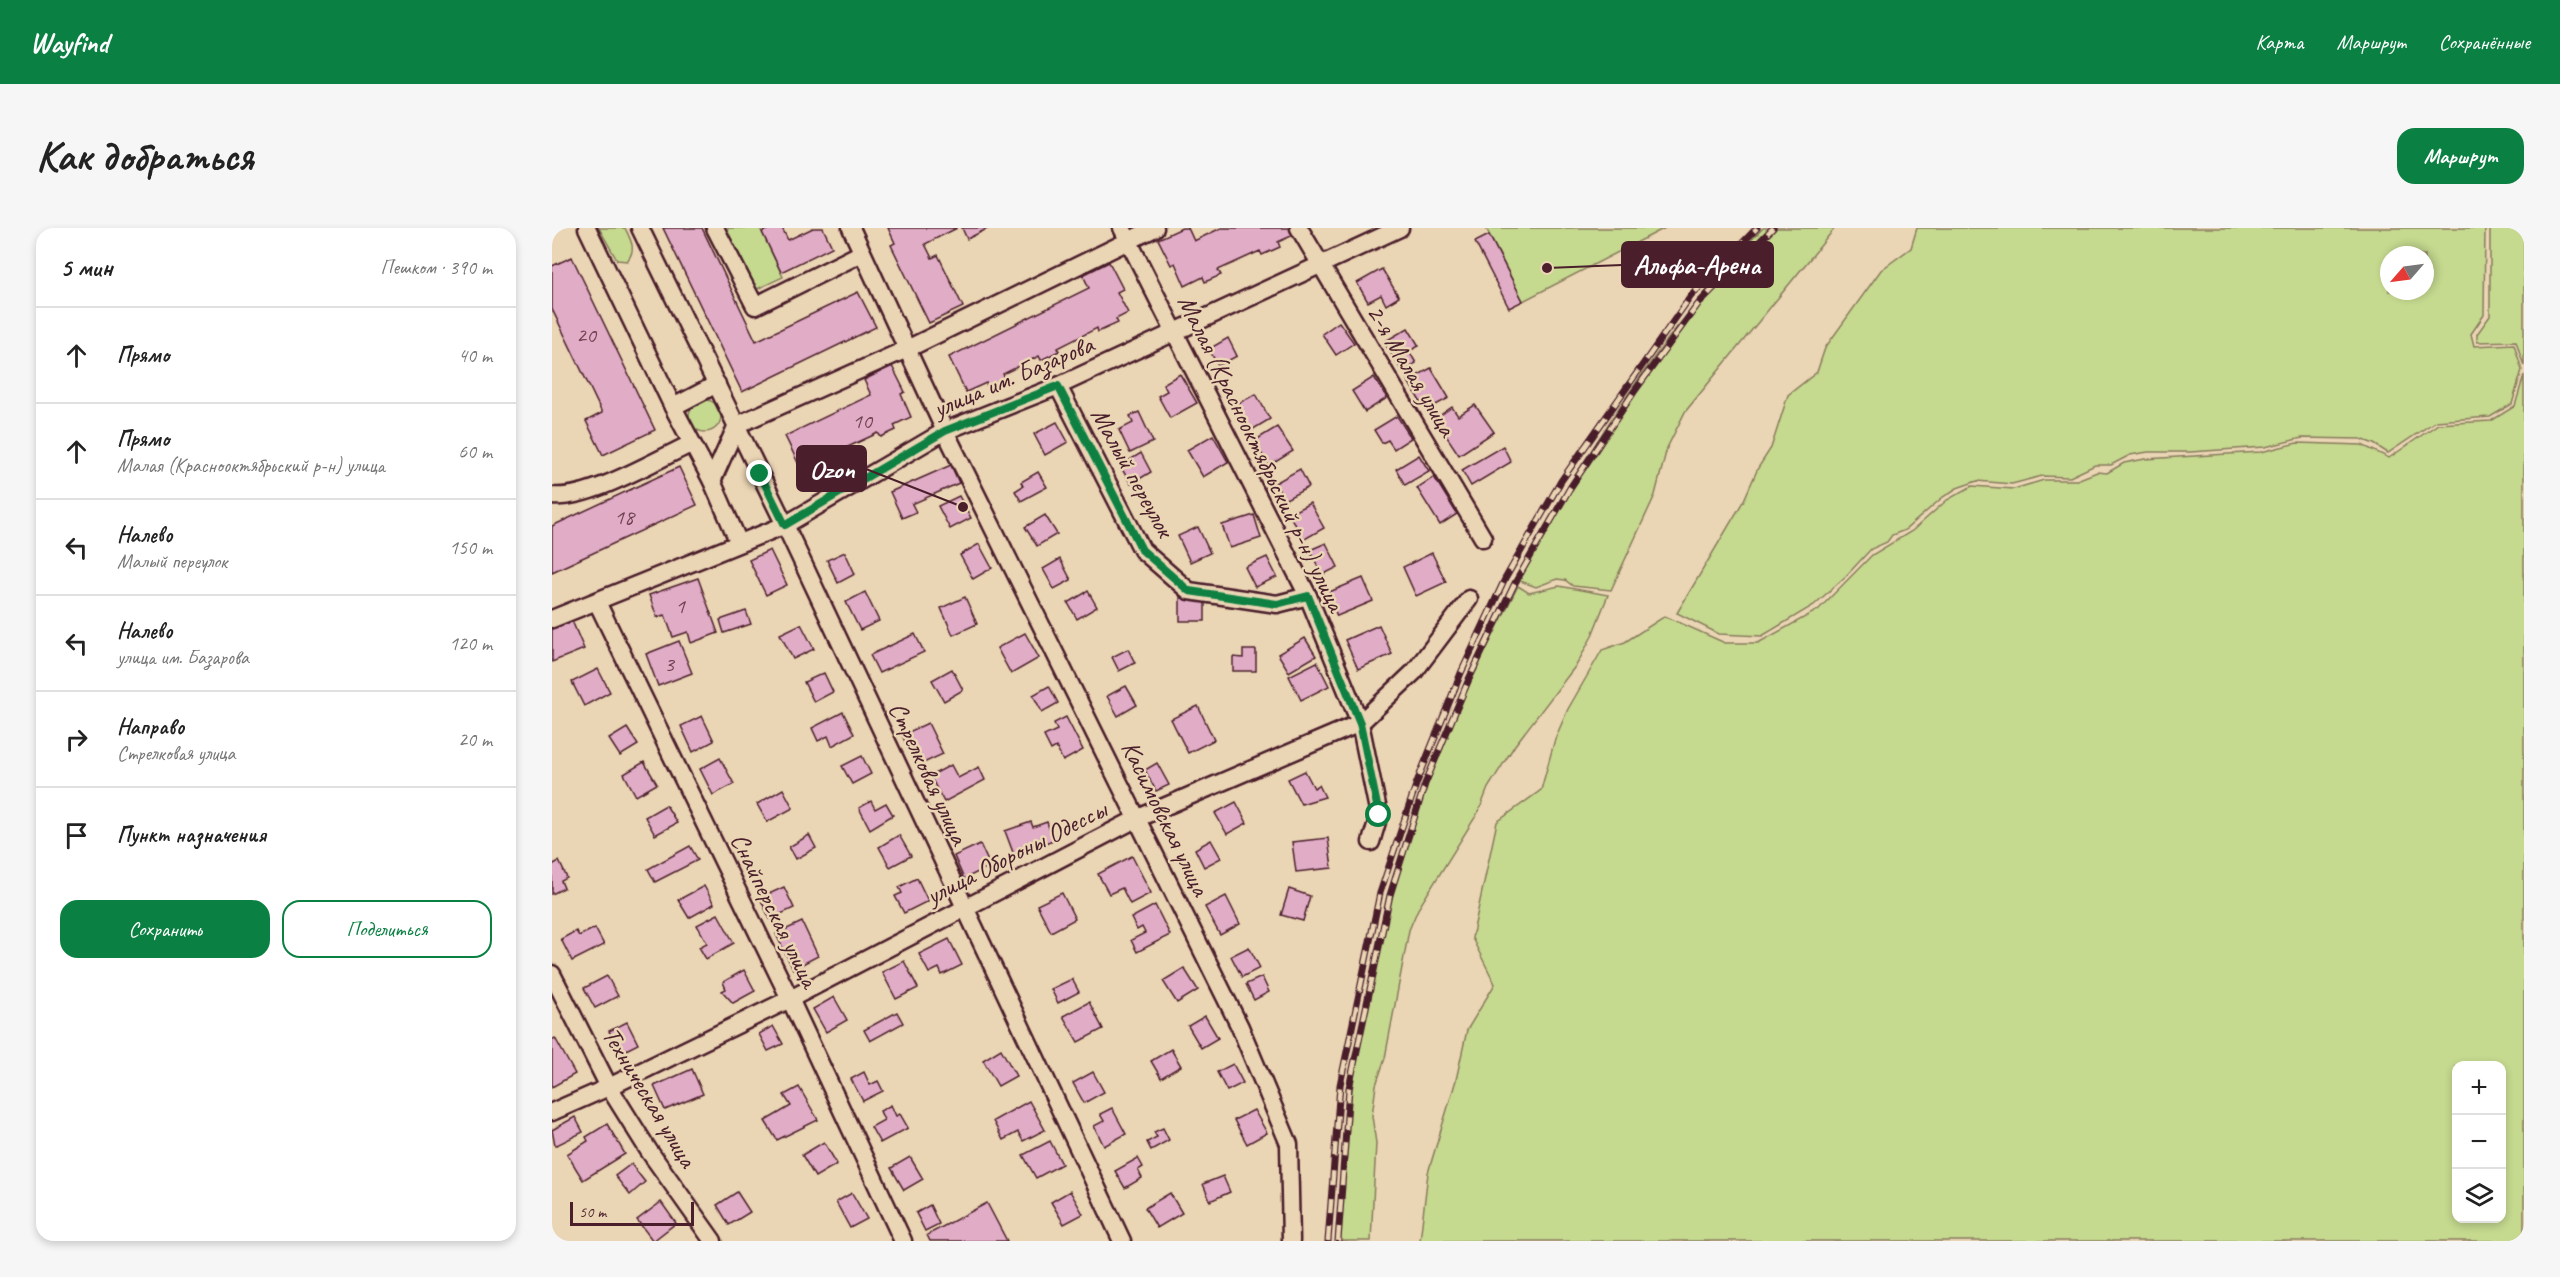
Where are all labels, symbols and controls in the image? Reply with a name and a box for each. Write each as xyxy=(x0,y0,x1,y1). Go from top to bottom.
text: Wayfind xyxy=(30,25,109,60)
text: Карта xyxy=(2255,29,2304,55)
text: Маршрут xyxy=(2337,29,2406,55)
text: Сохранённые xyxy=(2439,29,2530,55)
button: Маршрут xyxy=(2397,128,2524,184)
text: Как добраться xyxy=(36,130,253,183)
callout: Альфа-Арена xyxy=(1622,242,1773,287)
north arrow xyxy=(2380,246,2434,300)
text: Альфа-Арена xyxy=(1633,248,1763,282)
text: 5 мин xyxy=(60,251,112,284)
text: Пешком · 390 m xyxy=(380,255,492,280)
street label: Малая (Краснооктябрьский р-н) улица xyxy=(1170,290,1354,619)
street label: 2-я Малая улица xyxy=(1359,298,1465,444)
house number: 20 xyxy=(576,321,598,349)
street label: улица им. Базарова xyxy=(926,327,1100,427)
icon: ahead xyxy=(60,339,93,372)
text: Прямо xyxy=(117,341,169,369)
text: 40 m xyxy=(458,343,492,368)
street label: Малый переулок xyxy=(1083,402,1183,545)
house number: 10 xyxy=(852,407,874,435)
text: Прямо xyxy=(117,425,169,453)
icon: ahead xyxy=(60,435,93,468)
text: 60 m xyxy=(458,439,492,464)
callout: Ozon xyxy=(797,446,866,491)
text: Ozon xyxy=(809,452,855,486)
text: Малая (Краснооктябрьский р-н) улица xyxy=(117,453,385,478)
route end xyxy=(746,460,772,486)
house number: 18 xyxy=(614,503,636,531)
text: Налево xyxy=(117,521,173,549)
icon: left xyxy=(60,531,93,564)
text: 150 m xyxy=(449,535,492,560)
text: Малый переулок xyxy=(117,549,227,574)
house number: 1 xyxy=(675,592,686,620)
text: Налево xyxy=(117,617,173,645)
icon: left xyxy=(60,627,93,660)
text: 120 m xyxy=(449,631,492,656)
text: улица им. Базарова xyxy=(117,645,249,670)
house number: 3 xyxy=(664,650,676,678)
street label: Стрелковая улица xyxy=(881,697,977,851)
text: Направо xyxy=(117,713,184,741)
icon: right xyxy=(60,723,93,756)
text: 20 m xyxy=(458,727,492,752)
street label: Касимовская улица xyxy=(1114,735,1218,903)
text: Стрелковая улица xyxy=(117,741,235,766)
street label: улица Обороны Одессы xyxy=(919,792,1114,913)
route start xyxy=(1365,801,1391,827)
icon: arrive xyxy=(60,819,93,852)
text: Пункт назначения xyxy=(117,821,266,849)
street label: Снайперская улица xyxy=(723,828,827,995)
button: Сохранить xyxy=(60,900,270,958)
button: Поделиться xyxy=(282,900,492,958)
street label: Техническая улица xyxy=(595,1021,705,1175)
map controls xyxy=(2452,1061,2506,1223)
button: + xyxy=(2452,1061,2506,1115)
button: − xyxy=(2452,1115,2506,1169)
button: layers xyxy=(2452,1169,2506,1223)
scale bar xyxy=(570,1199,694,1226)
text: 50 m xyxy=(579,1202,606,1222)

